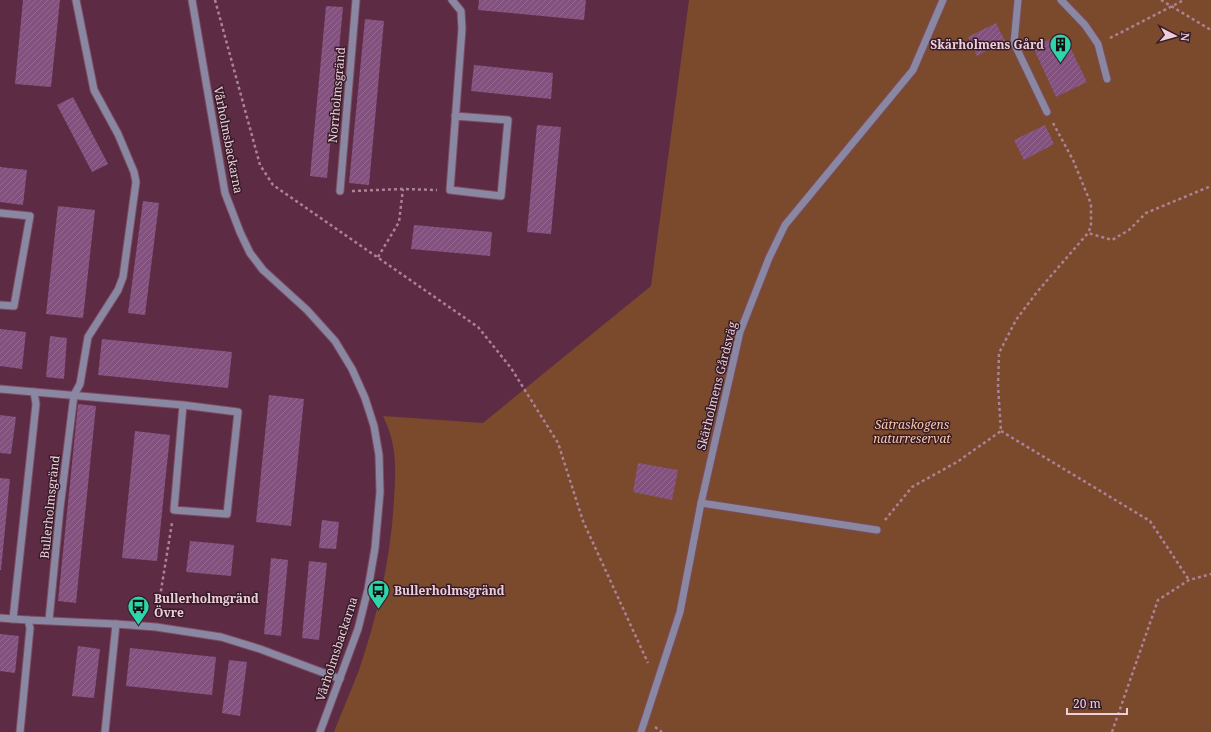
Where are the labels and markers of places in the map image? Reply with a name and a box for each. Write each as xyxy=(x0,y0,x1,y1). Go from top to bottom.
building icon: Skärholmens Gård xyxy=(1047,32,1073,65)
place label: Skärholmens Gård xyxy=(930,36,1044,53)
bus stop icon: Bullerholmsgränd xyxy=(366,578,392,611)
place label: Bullerholmsgränd xyxy=(394,582,505,599)
place label: Bullerholmgränd Övre xyxy=(154,590,259,621)
bus stop icon: Bullerholmgränd Övre xyxy=(126,593,152,626)

